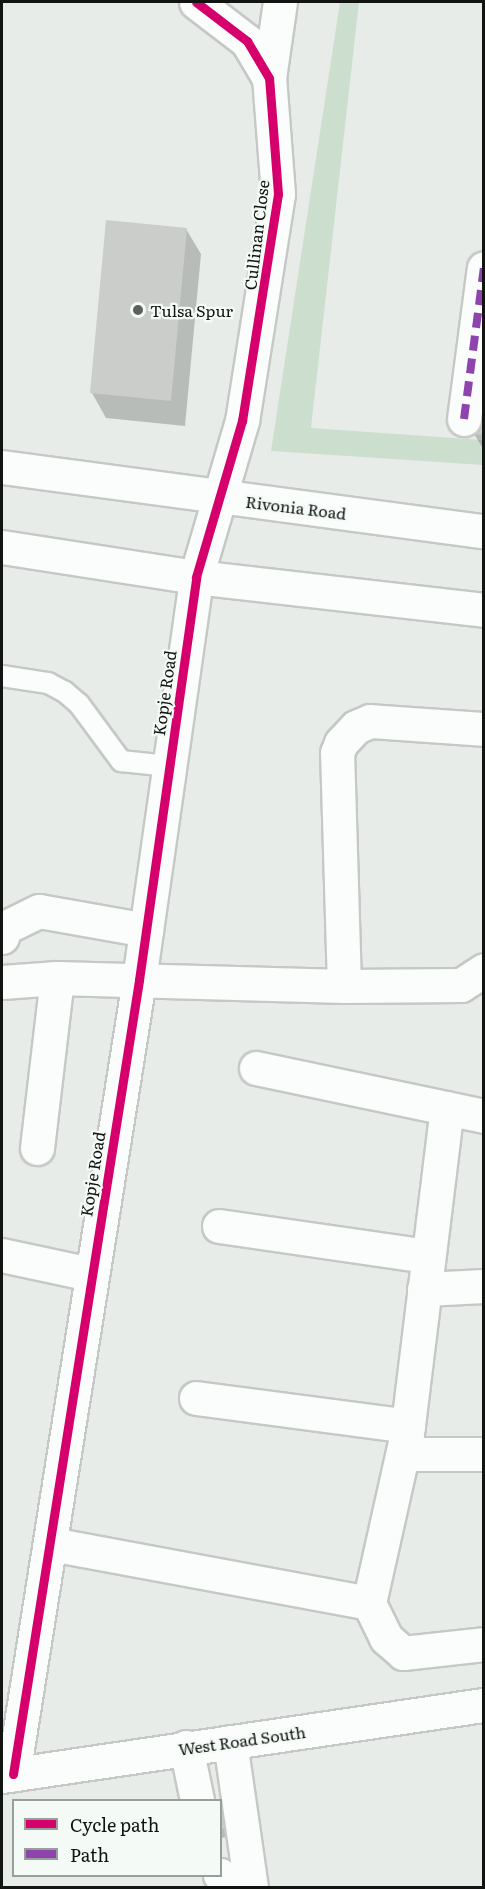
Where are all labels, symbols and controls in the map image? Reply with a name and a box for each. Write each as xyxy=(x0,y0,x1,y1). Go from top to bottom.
street label: Cullinan Close xyxy=(240,179,272,291)
place label: Tulsa Spur xyxy=(150,300,233,320)
marker: Tulsa Spur xyxy=(131,303,145,317)
street label: Rivonia Road xyxy=(245,491,347,523)
street label: Kopje Road xyxy=(149,649,179,737)
street label: Kopje Road xyxy=(76,1130,108,1218)
street label: West Road South xyxy=(177,1722,307,1758)
legend xyxy=(12,1799,222,1877)
text: Cycle path xyxy=(70,1811,159,1838)
text: Path xyxy=(70,1841,109,1868)

